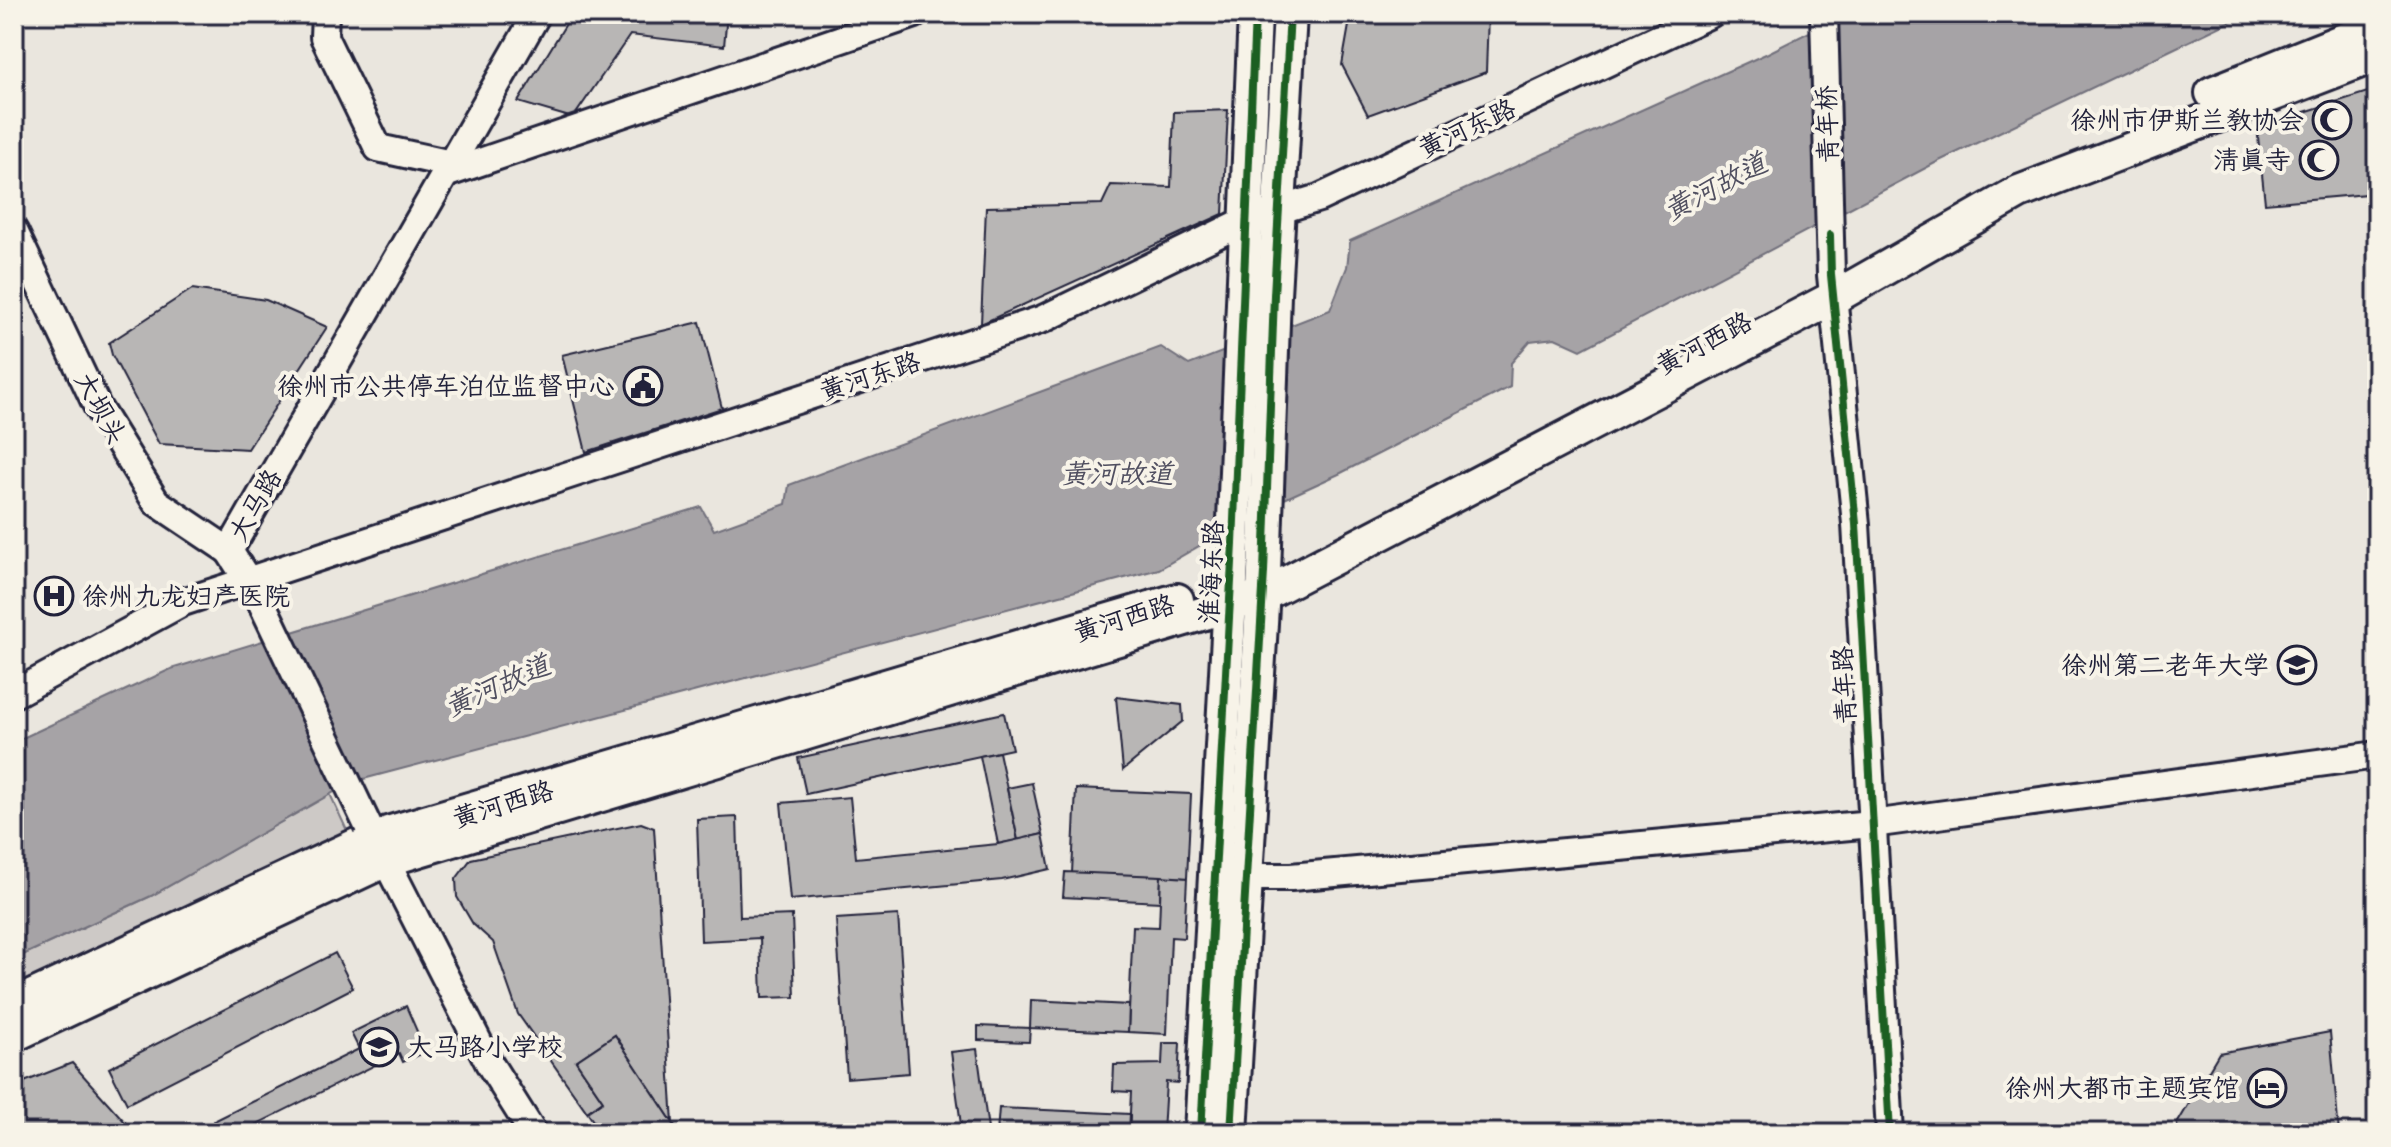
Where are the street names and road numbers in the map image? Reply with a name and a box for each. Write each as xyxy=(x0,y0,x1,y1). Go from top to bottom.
street label: 青年桥 xyxy=(1811,84,1845,164)
street label: 黄河东路 xyxy=(1414,92,1521,165)
street label: 黄河西路 xyxy=(1651,305,1758,382)
street label: 黄河东路 xyxy=(816,346,925,408)
street label: 大坝头 xyxy=(67,367,133,450)
street label: 大马路 xyxy=(223,464,289,547)
street label: 淮海东路 xyxy=(1193,519,1231,625)
street label: 黄河西路 xyxy=(1070,588,1179,649)
street label: 青年路 xyxy=(1827,645,1863,725)
street label: 黄河西路 xyxy=(449,774,558,835)

